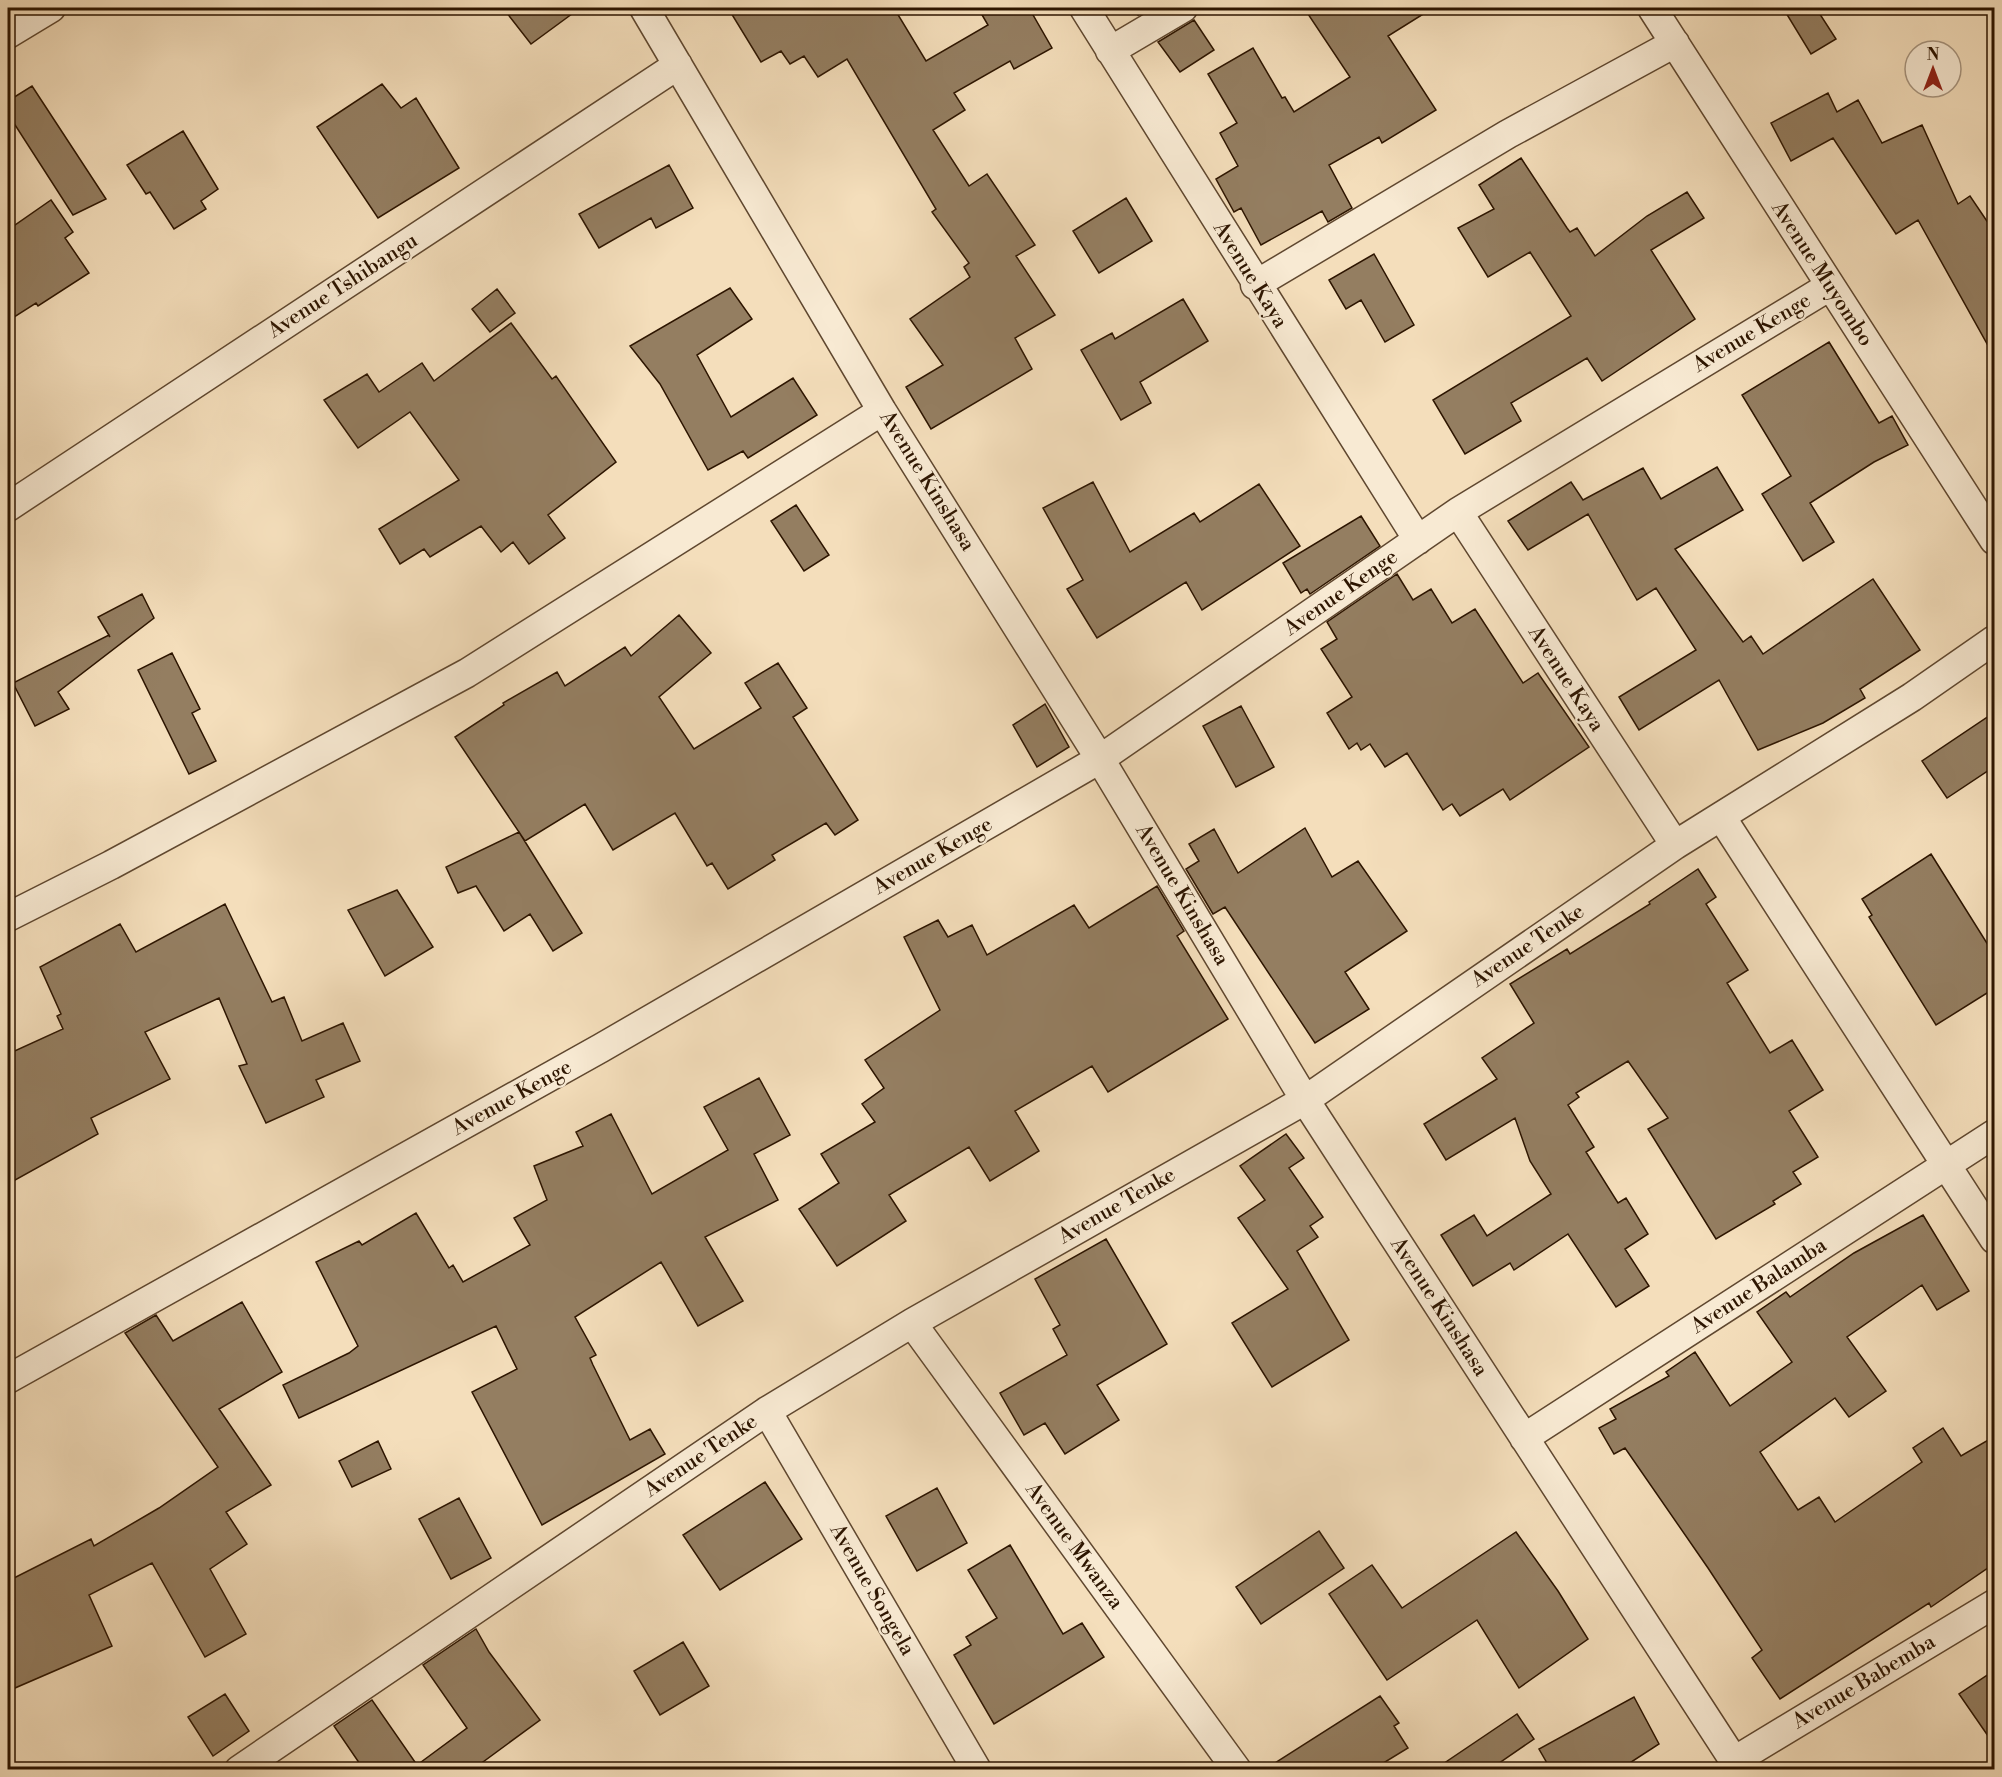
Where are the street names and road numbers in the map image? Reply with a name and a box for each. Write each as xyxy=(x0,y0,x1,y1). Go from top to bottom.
street label: Avenue Muyombo xyxy=(1765,196,1879,351)
street label: Avenue Kaya xyxy=(1206,216,1293,333)
street label: Avenue Tshibangu xyxy=(262,228,423,345)
street label: Avenue Kenge xyxy=(1687,288,1816,379)
street label: Avenue Kinshasa xyxy=(873,405,981,556)
street label: Avenue Kenge xyxy=(1278,544,1403,642)
street label: Avenue Kaya xyxy=(1522,620,1610,737)
street label: Avenue Kenge xyxy=(868,811,997,901)
street label: Avenue Kinshasa xyxy=(1129,819,1235,971)
street label: Avenue Tenke xyxy=(1466,899,1590,994)
street label: Avenue Kenge xyxy=(447,1054,577,1142)
street label: Avenue Tenke xyxy=(1053,1162,1180,1250)
street label: Avenue Kinshasa xyxy=(1384,1232,1494,1382)
street label: Avenue Balamba xyxy=(1685,1232,1832,1340)
street label: Avenue Tenke xyxy=(639,1409,763,1504)
street label: Avenue Mwanza xyxy=(1019,1477,1129,1615)
street label: Avenue Songela xyxy=(823,1519,920,1661)
street label: Avenue Babemba xyxy=(1787,1629,1941,1736)

